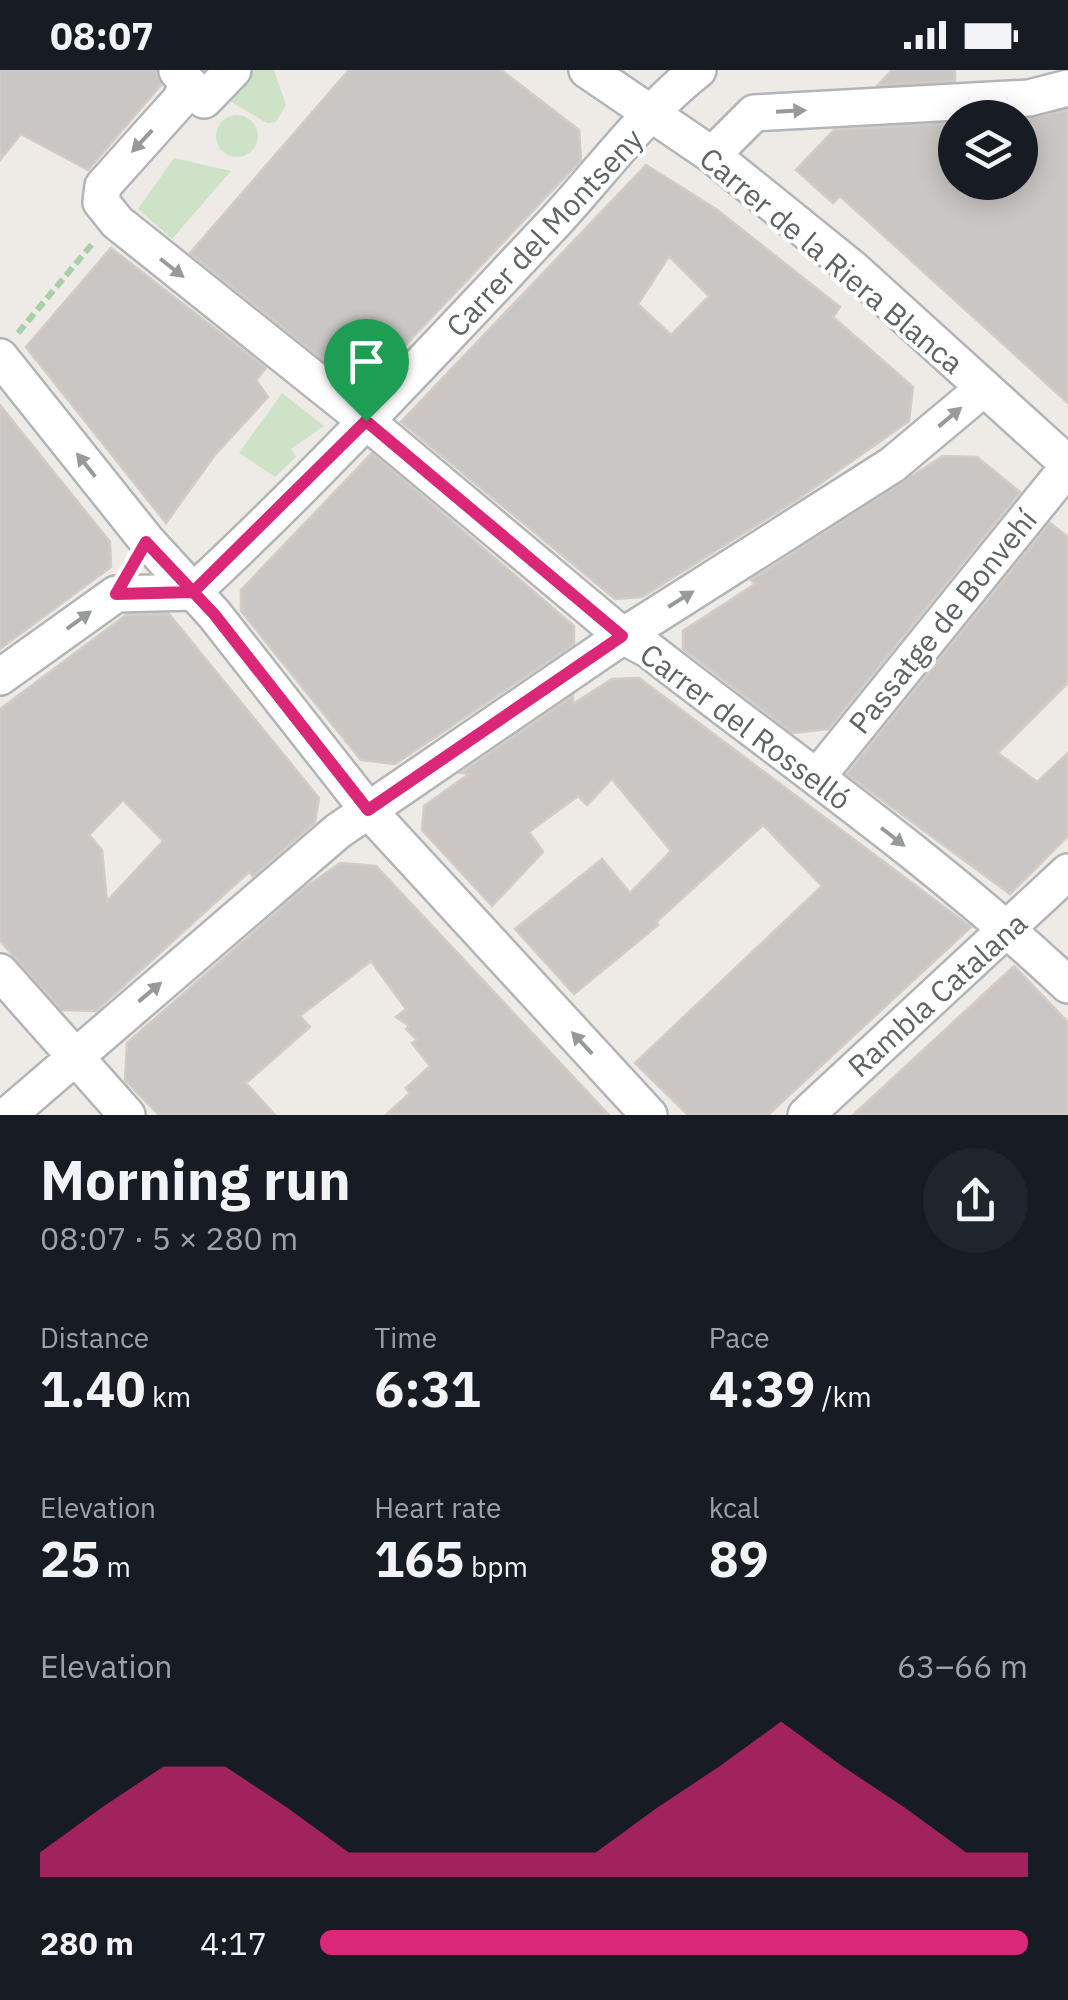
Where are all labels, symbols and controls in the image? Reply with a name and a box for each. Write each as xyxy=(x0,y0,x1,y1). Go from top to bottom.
text: 08:07 xyxy=(50,11,154,60)
map controls xyxy=(938,100,1038,200)
button: layers xyxy=(938,100,1038,200)
one-way arrow xyxy=(776,103,808,119)
street label: Carrer del Montseny xyxy=(437,119,651,345)
one-way arrow xyxy=(131,129,154,153)
street label: Carrer de la Riera Blanca xyxy=(692,138,972,382)
one-way arrow xyxy=(159,257,184,278)
pin xyxy=(324,319,409,422)
icon: arrive xyxy=(339,334,394,389)
one-way arrow xyxy=(937,406,962,428)
one-way arrow xyxy=(76,452,97,478)
street label: Passatge de Bonvehí xyxy=(839,500,1045,741)
one-way arrow xyxy=(667,591,695,608)
one-way arrow xyxy=(66,611,92,630)
street label: Carrer del Rosselló xyxy=(633,634,859,818)
one-way arrow xyxy=(881,826,906,847)
street label: Rambla Catalana xyxy=(839,903,1035,1085)
one-way arrow xyxy=(137,982,162,1003)
one-way arrow xyxy=(571,1032,594,1056)
text: Morning run xyxy=(40,1144,351,1215)
button: share xyxy=(923,1148,1028,1253)
text: 08:07 · 5 × 280 m xyxy=(40,1217,298,1259)
text: Distance xyxy=(40,1319,149,1356)
text: Time xyxy=(374,1319,437,1356)
text: Pace xyxy=(709,1319,770,1356)
text: 1.40 xyxy=(40,1356,146,1421)
text: 6:31 xyxy=(374,1356,481,1421)
text: 4:39 xyxy=(709,1356,815,1421)
text: km xyxy=(146,1378,191,1415)
text: /km xyxy=(815,1378,872,1415)
text: Elevation xyxy=(40,1489,156,1526)
text: Heart rate xyxy=(374,1489,501,1526)
text: kcal xyxy=(709,1489,760,1526)
text: 25 xyxy=(40,1526,100,1591)
text: 165 xyxy=(374,1526,464,1591)
text: 89 xyxy=(709,1526,769,1591)
text: m xyxy=(100,1548,131,1585)
text: bpm xyxy=(464,1548,528,1585)
text: Elevation xyxy=(40,1645,173,1687)
text: 63–66 m xyxy=(897,1645,1028,1687)
text: 280 m xyxy=(40,1922,134,1964)
text: 4:17 xyxy=(200,1922,267,1964)

